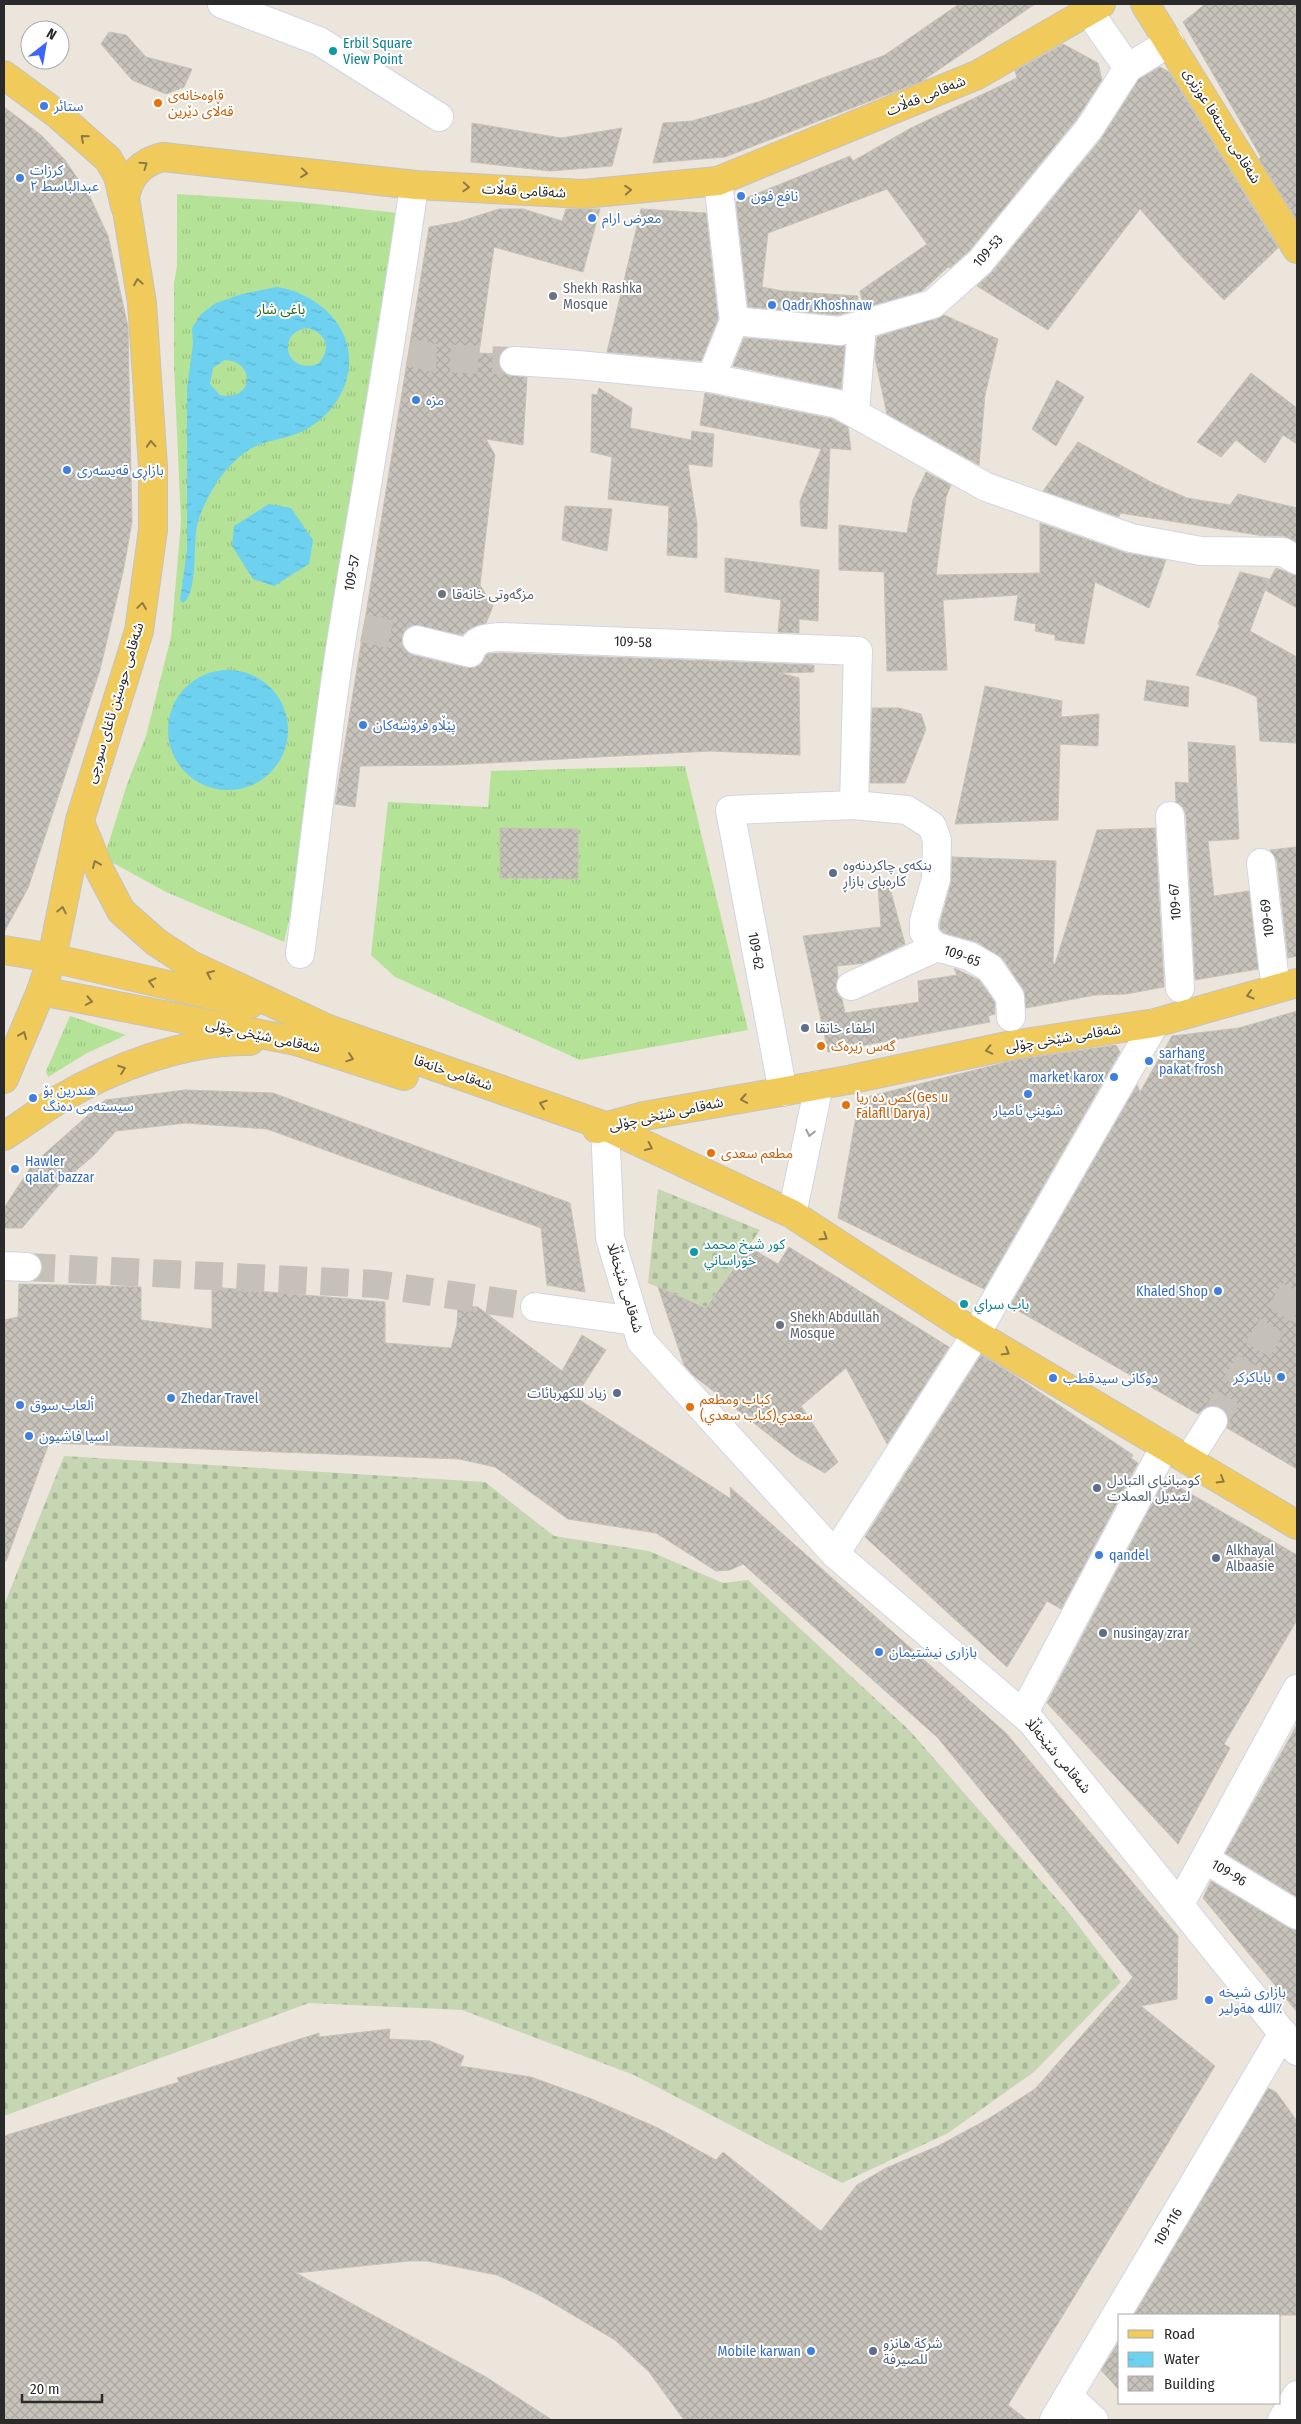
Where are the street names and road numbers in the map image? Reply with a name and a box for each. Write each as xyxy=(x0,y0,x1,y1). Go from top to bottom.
street label: شەقامی مستەفا عوزێری xyxy=(1180,65,1264,187)
street label: شەقامی قەڵات xyxy=(883,71,968,120)
street label: شەقامی قەڵات xyxy=(482,178,567,202)
street label: 109-53 xyxy=(969,231,1007,271)
street label: 109-57 xyxy=(340,553,364,592)
street label: شەقامی حوسێن ئاغای سورچی xyxy=(82,621,149,786)
street label: 109-58 xyxy=(614,633,652,651)
street label: 109-67 xyxy=(1165,883,1185,921)
street label: 109-69 xyxy=(1256,898,1278,938)
street label: 109-62 xyxy=(744,931,768,971)
street label: 109-65 xyxy=(941,942,983,970)
street label: شەقامی شێخی چۆلی xyxy=(204,1016,322,1057)
street label: شەقامی شێخی چۆلی xyxy=(1004,1020,1122,1057)
street label: شەقامی خانەقا xyxy=(411,1052,495,1094)
street label: شەقامی شێخی چۆلی xyxy=(607,1094,725,1135)
street label: شەقامی شێخەڵڵا xyxy=(603,1240,649,1335)
street label: شەقامی شێخەڵڵا xyxy=(1022,1714,1096,1797)
street label: 109-96 xyxy=(1208,1856,1250,1890)
street label: 109-116 xyxy=(1150,2205,1186,2249)

